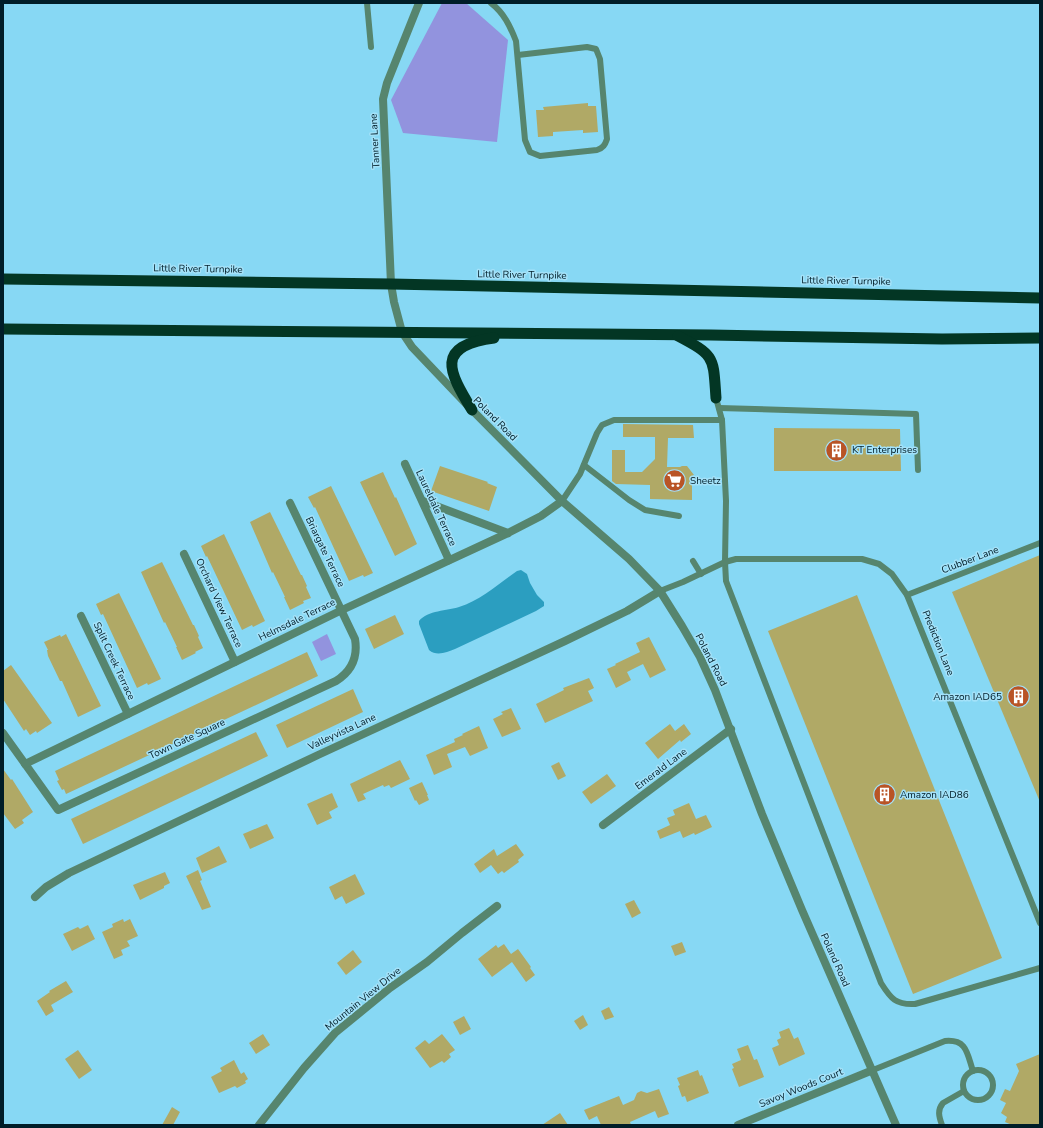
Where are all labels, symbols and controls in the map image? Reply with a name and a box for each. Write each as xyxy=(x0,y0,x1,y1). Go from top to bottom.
street label: Tanner Lane xyxy=(367,113,383,169)
street label: Little River Turnpike xyxy=(153,261,243,277)
street label: Little River Turnpike xyxy=(477,267,567,283)
street label: Little River Turnpike xyxy=(801,273,891,289)
street label: Poland Road xyxy=(470,394,520,444)
building icon: KT Enterprises xyxy=(824,437,850,463)
place label: KT Enterprises xyxy=(852,443,917,457)
street label: Laureldale Terrace xyxy=(412,467,460,549)
supermarket icon: Sheetz xyxy=(662,468,688,494)
place label: Sheetz xyxy=(690,474,721,488)
street label: Briargate Terrace xyxy=(302,514,348,590)
street label: Clubber Lane xyxy=(939,543,1001,577)
street label: Orchard View Terrace xyxy=(192,556,246,650)
street label: Helmsdale Terrace xyxy=(256,595,338,645)
street label: Prediction Lane xyxy=(919,608,957,678)
street label: Split Creek Terrace xyxy=(90,620,138,702)
street label: Poland Road xyxy=(692,631,730,689)
building icon: Amazon IAD65 xyxy=(1005,684,1031,710)
place label: Amazon IAD65 xyxy=(933,690,1002,704)
street label: Valleyvista Lane xyxy=(305,710,378,754)
street label: Town Gate Square xyxy=(146,715,228,763)
street label: Emerald Lane xyxy=(632,745,690,793)
building icon: Amazon IAD86 xyxy=(872,782,898,808)
place label: Amazon IAD86 xyxy=(900,788,969,802)
street label: Poland Road xyxy=(817,931,853,989)
street label: Mountain View Drive xyxy=(322,964,404,1034)
street label: Savoy Woods Court xyxy=(757,1065,845,1111)

